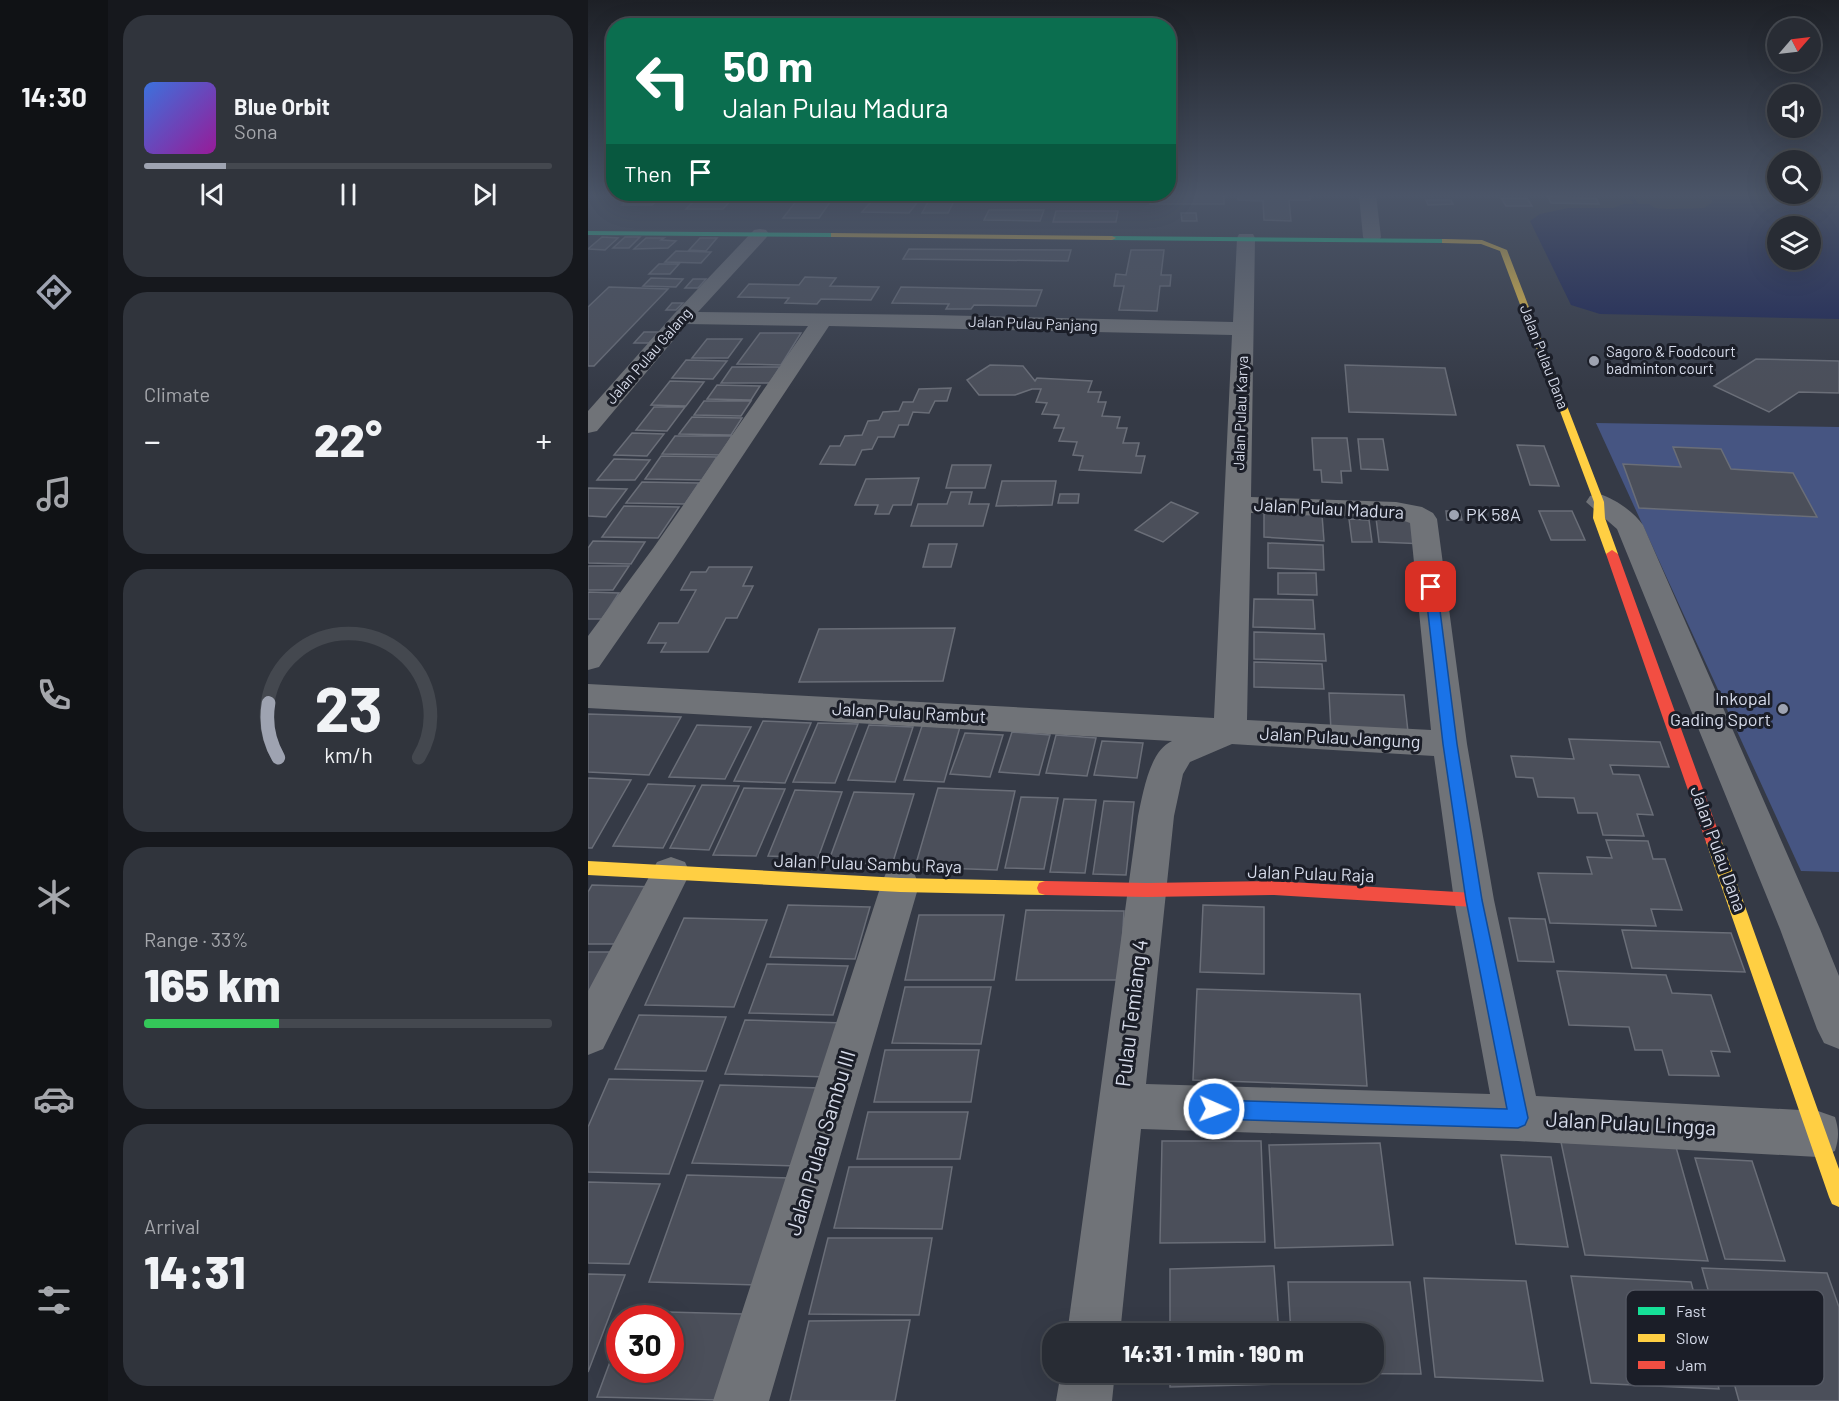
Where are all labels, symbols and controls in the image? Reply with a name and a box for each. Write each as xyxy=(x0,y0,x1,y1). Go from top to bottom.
north arrow xyxy=(1767,18,1821,72)
map controls xyxy=(1767,18,1821,270)
text: 50 m xyxy=(723,40,813,90)
icon: left xyxy=(624,42,702,120)
text: 14:30 xyxy=(21,80,87,112)
button: sound xyxy=(1767,84,1821,138)
text: Jalan Pulau Madura xyxy=(723,91,949,123)
text: Blue Orbit xyxy=(234,93,330,119)
text: Sona xyxy=(234,119,278,143)
button: search xyxy=(1767,150,1821,204)
icon: arrive xyxy=(684,156,717,189)
text: Then xyxy=(624,160,672,186)
icon: previous xyxy=(196,178,229,211)
icon: pause xyxy=(332,178,365,211)
icon: next xyxy=(468,178,501,211)
button: layers xyxy=(1767,216,1821,270)
icon: directions xyxy=(33,271,75,313)
street label: Jalan Pulau Dana xyxy=(1517,302,1573,411)
street label: Jalan Pulau Galang xyxy=(602,304,695,407)
street label: Jalan Pulau Panjang xyxy=(968,312,1098,334)
place label: Sagoro & Foodcourt badminton court xyxy=(1606,342,1736,377)
marker: Sagoro & Foodcourt badminton court xyxy=(1587,354,1601,368)
street label: Jalan Pulau Karya xyxy=(1229,355,1251,471)
text: Climate xyxy=(144,382,210,406)
text: 22° xyxy=(314,412,382,466)
text: − xyxy=(144,420,161,460)
text: + xyxy=(535,420,552,460)
icon: music xyxy=(33,473,75,515)
street label: Jalan Pulau Madura xyxy=(1253,493,1405,523)
place label: PK 58A xyxy=(1466,503,1521,525)
marker: PK 58A xyxy=(1447,508,1461,522)
pin xyxy=(1405,561,1456,612)
icon: arrive xyxy=(1414,570,1447,603)
text: 23 xyxy=(314,670,382,744)
icon: phone xyxy=(33,674,75,716)
place label: Inkopal Gading Sport xyxy=(1670,687,1771,730)
street label: Jalan Pulau Rambut xyxy=(831,697,987,727)
marker: Inkopal Gading Sport xyxy=(1776,702,1790,716)
street label: Jalan Pulau Jangung xyxy=(1259,722,1421,752)
text: km/h xyxy=(324,742,372,767)
street label: Jalan Pulau Dana xyxy=(1686,783,1752,915)
street label: Jalan Pulau Sambu Raya xyxy=(774,849,962,877)
street label: Jalan Pulau Raja xyxy=(1247,860,1375,886)
icon: climate xyxy=(33,876,75,918)
text: Range · 33% xyxy=(144,927,248,951)
street label: Pulau Temiang 4 xyxy=(1109,938,1152,1088)
text: 165 km xyxy=(144,957,280,1011)
street label: Jalan Pulau Sambu III xyxy=(780,1047,860,1238)
position arrow xyxy=(1182,1077,1246,1141)
icon: car xyxy=(33,1078,75,1120)
street label: Jalan Pulau Lingga xyxy=(1545,1106,1717,1139)
text: Arrival xyxy=(144,1214,200,1238)
text: 14:31 xyxy=(144,1244,245,1298)
icon: filters xyxy=(33,1279,75,1321)
legend xyxy=(1626,1290,1824,1386)
text: Fast xyxy=(1676,1301,1706,1320)
speed limit sign: 30 xyxy=(606,1305,684,1383)
text: Slow xyxy=(1676,1328,1709,1347)
text: 14:31 · 1 min · 190 m xyxy=(1122,1340,1304,1366)
text: Jam xyxy=(1676,1355,1707,1374)

